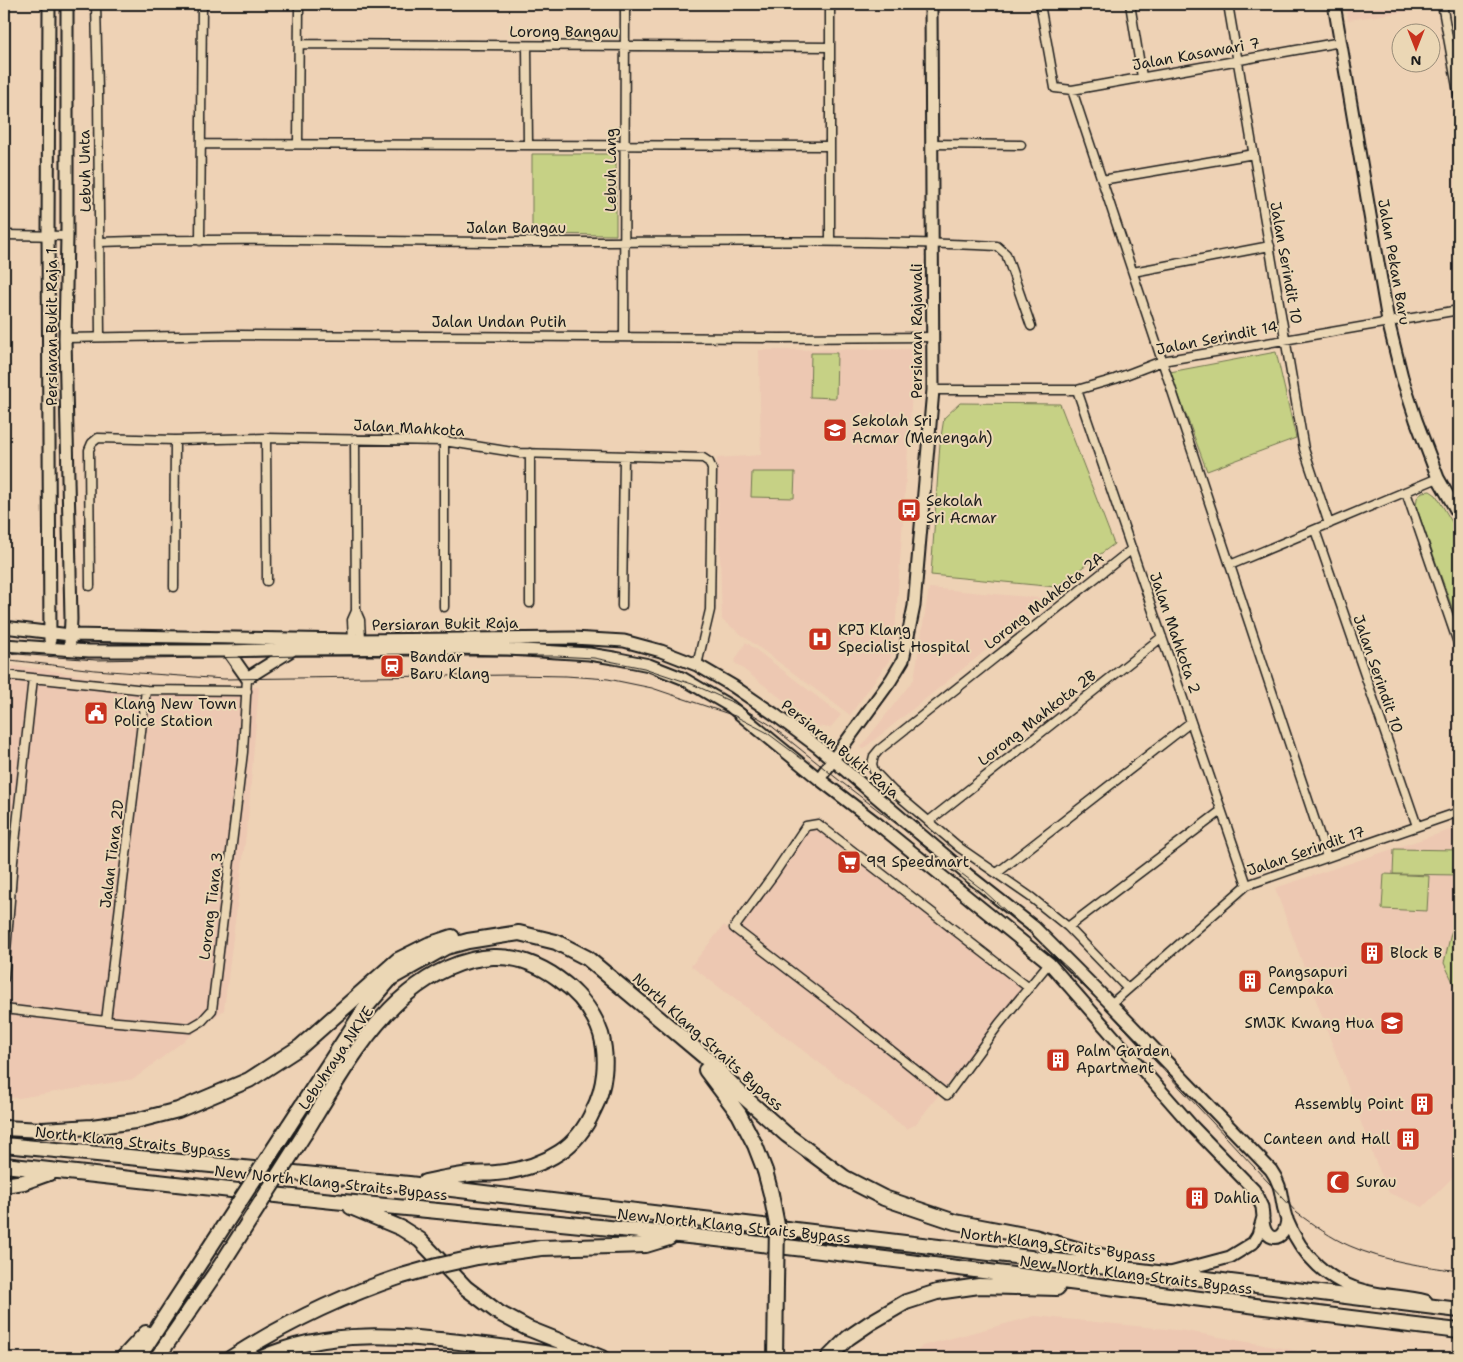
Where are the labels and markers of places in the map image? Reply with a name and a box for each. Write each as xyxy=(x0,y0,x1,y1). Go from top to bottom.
place label: Sekolah Sri Acmar (Menengah) xyxy=(852,411,992,448)
school or university icon: Sekolah Sri Acmar (Menengah) xyxy=(822,417,848,443)
place label: Sekolah Sri Acmar xyxy=(926,491,997,528)
bus stop icon: Sekolah Sri Acmar xyxy=(896,497,922,523)
place label: KPJ Klang Specialist Hospital xyxy=(838,620,970,657)
hospital icon: KPJ Klang Specialist Hospital xyxy=(807,626,833,652)
place label: Bandar Baru Klang xyxy=(410,647,490,684)
station icon: Bandar Baru Klang xyxy=(379,653,405,679)
place label: Klang New Town Police Station xyxy=(114,694,237,731)
public building icon: Klang New Town Police Station xyxy=(83,700,109,726)
supermarket icon: 99 Speedmart xyxy=(836,849,862,875)
place label: 99 Speedmart xyxy=(866,852,969,872)
building icon: Block B xyxy=(1359,940,1385,966)
place label: Block B xyxy=(1390,943,1443,963)
place label: Pangsapuri Cempaka xyxy=(1268,962,1348,999)
building icon: Pangsapuri Cempaka xyxy=(1237,968,1263,994)
school or university icon: SMJK Kwang Hua xyxy=(1379,1010,1405,1036)
place label: SMJK Kwang Hua xyxy=(1244,1013,1375,1033)
place label: Palm Garden Apartment xyxy=(1076,1041,1170,1078)
building icon: Palm Garden Apartment xyxy=(1045,1047,1071,1073)
building icon: Assembly Point xyxy=(1409,1091,1435,1117)
place label: Assembly Point xyxy=(1294,1094,1404,1114)
building icon: Canteen and Hall xyxy=(1395,1126,1421,1152)
place label: Canteen and Hall xyxy=(1263,1129,1390,1149)
mosque icon: Surau xyxy=(1325,1169,1351,1195)
place label: Surau xyxy=(1356,1172,1396,1192)
building icon: Dahlia xyxy=(1184,1185,1210,1211)
place label: Dahlia xyxy=(1214,1188,1261,1208)

